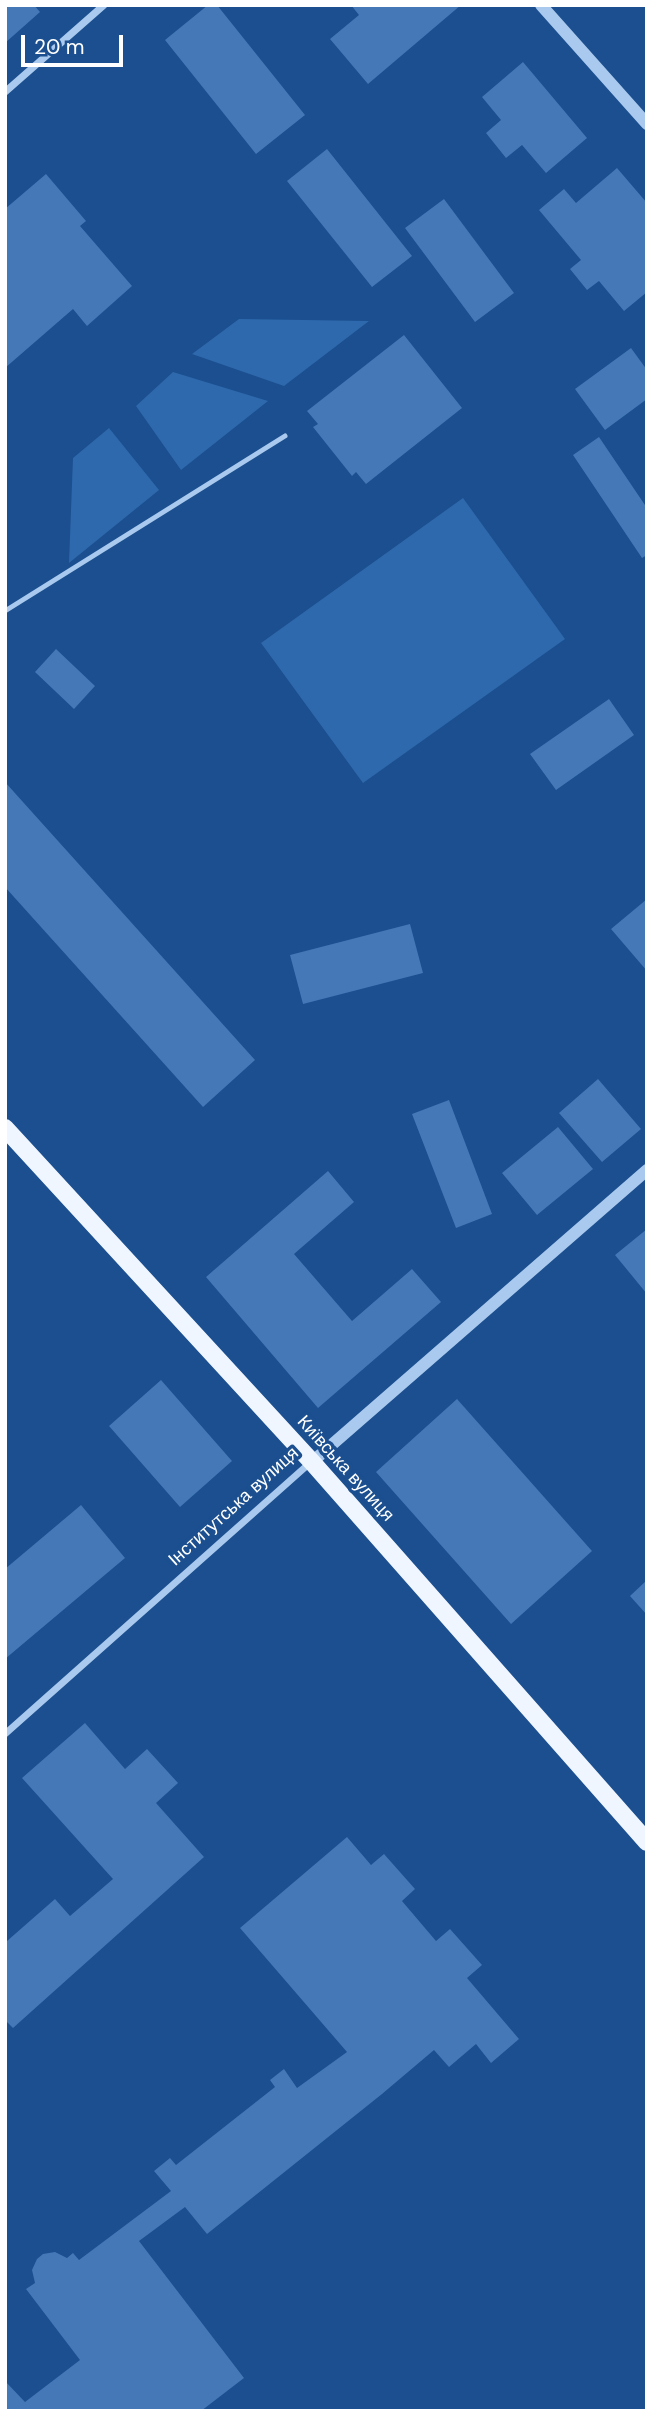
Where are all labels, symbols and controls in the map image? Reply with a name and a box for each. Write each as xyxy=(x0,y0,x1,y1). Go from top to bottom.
scale bar xyxy=(24,21,126,65)
text: 20 m xyxy=(34,33,85,61)
street label: Київська вулиця xyxy=(292,1412,398,1526)
street label: Інститутська вулиця xyxy=(165,1443,303,1571)

